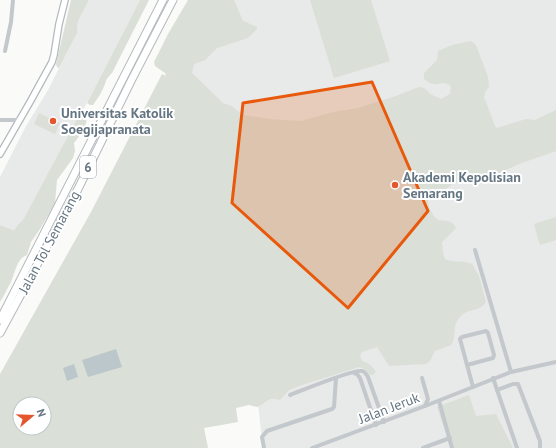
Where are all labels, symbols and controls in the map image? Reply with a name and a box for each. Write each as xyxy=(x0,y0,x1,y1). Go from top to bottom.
place label: Universitas Katolik Soegijapranata xyxy=(61,104,173,138)
marker: Universitas Katolik Soegijapranata xyxy=(48,116,58,126)
road number: 6 xyxy=(80,156,96,178)
place label: Akademi Kepolisian Semarang xyxy=(403,168,521,202)
marker: Akademi Kepolisian Semarang xyxy=(390,180,400,190)
street label: Jalan Tol Semarang xyxy=(14,187,84,297)
street label: Jalan Jeruk xyxy=(355,388,422,428)
north arrow xyxy=(12,396,52,436)
text: N xyxy=(34,407,49,418)

